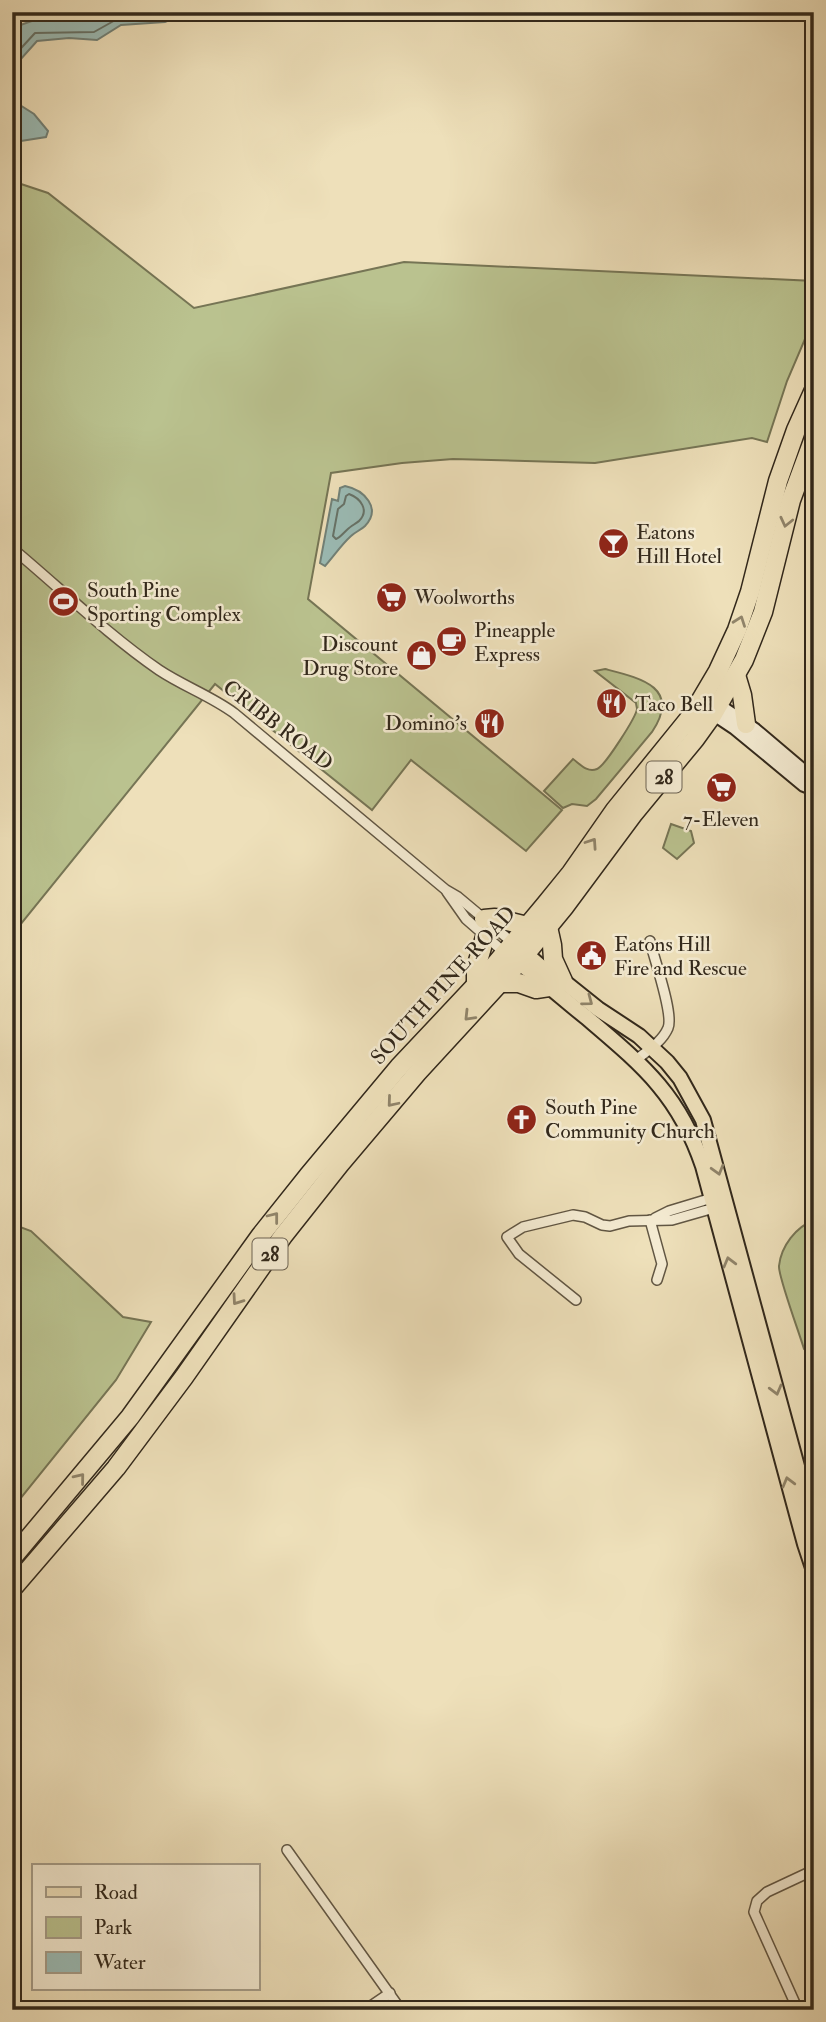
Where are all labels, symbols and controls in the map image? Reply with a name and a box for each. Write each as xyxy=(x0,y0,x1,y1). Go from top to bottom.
one-way arrow xyxy=(779,516,794,528)
place label: Eatons Hill Hotel xyxy=(636,519,723,570)
bar icon: Eatons Hill Hotel xyxy=(596,527,630,561)
place label: South Pine Sporting Complex xyxy=(87,577,241,628)
supermarket icon: Woolworths xyxy=(374,580,408,614)
place label: Woolworths xyxy=(413,584,515,611)
sports icon: South Pine Sporting Complex xyxy=(47,585,81,619)
one-way arrow xyxy=(732,616,746,628)
place label: Pineapple Express xyxy=(474,617,555,668)
cafe icon: Pineapple Express xyxy=(434,625,468,659)
place label: Discount Drug Store xyxy=(302,631,398,682)
shop icon: Discount Drug Store xyxy=(404,639,438,673)
street label: CRIBB ROAD xyxy=(217,674,338,777)
restaurant icon: Taco Bell xyxy=(595,687,629,721)
place label: Taco Bell xyxy=(635,691,714,718)
restaurant icon: Domino's xyxy=(473,706,507,740)
place label: Domino's xyxy=(385,710,467,737)
road number: 28 xyxy=(646,762,682,792)
supermarket icon: 7-Eleven xyxy=(704,770,738,804)
place label: 7-Eleven xyxy=(683,806,759,833)
one-way arrow xyxy=(584,838,596,851)
street label: SOUTH PINE ROAD xyxy=(365,900,522,1070)
place label: Eatons Hill Fire and Rescue xyxy=(614,931,747,982)
public building icon: Eatons Hill Fire and Rescue xyxy=(574,939,608,973)
one-way arrow xyxy=(580,993,593,1006)
one-way arrow xyxy=(464,1008,477,1021)
one-way arrow xyxy=(388,1094,400,1107)
place label: South Pine Community Church xyxy=(545,1094,715,1145)
church icon: South Pine Community Church xyxy=(505,1102,539,1136)
one-way arrow xyxy=(709,1164,724,1176)
one-way arrow xyxy=(266,1213,279,1225)
road number: 28 xyxy=(252,1238,288,1270)
one-way arrow xyxy=(723,1256,737,1268)
one-way arrow xyxy=(233,1292,245,1305)
one-way arrow xyxy=(768,1384,782,1396)
one-way arrow xyxy=(72,1474,84,1487)
one-way arrow xyxy=(782,1476,796,1488)
legend xyxy=(32,1864,259,1990)
text: Road xyxy=(94,1879,139,1906)
text: Park xyxy=(94,1914,132,1941)
text: Water xyxy=(93,1949,146,1976)

